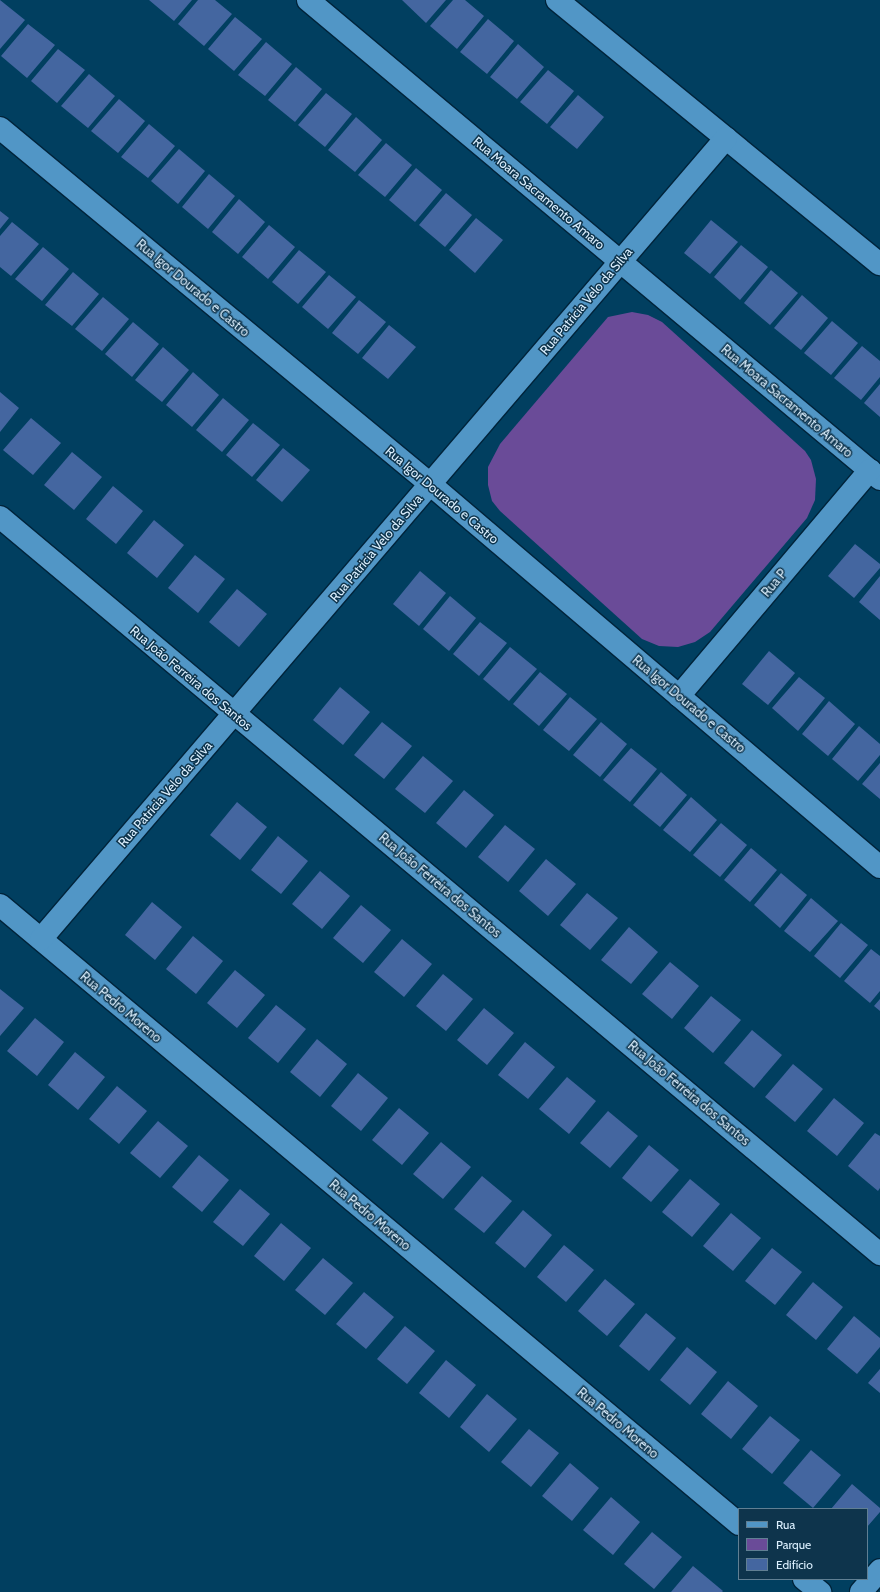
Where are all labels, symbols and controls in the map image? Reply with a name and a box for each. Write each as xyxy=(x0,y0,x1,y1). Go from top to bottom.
street label: Rua Moara Sacramento Amaro xyxy=(470,133,608,253)
street label: Rua Igor Dourado e Castro xyxy=(133,236,253,340)
street label: Rua Patricia Velo da Silva xyxy=(537,244,635,358)
street label: Rua Moara Sacramento Amaro xyxy=(718,341,856,461)
street label: Rua Igor Dourado e Castro xyxy=(382,443,502,547)
street label: Rua Patricia Velo da Silva xyxy=(327,491,425,605)
street label: Rua P xyxy=(758,566,790,600)
street label: Rua João Ferreira dos Santos xyxy=(127,622,255,734)
street label: Rua Igor Dourado e Castro xyxy=(629,652,749,756)
street label: Rua Patricia Velo da Silva xyxy=(115,738,215,850)
street label: Rua João Ferreira dos Santos xyxy=(376,829,504,941)
street label: Rua Pedro Moreno xyxy=(77,968,165,1046)
street label: Rua João Ferreira dos Santos xyxy=(625,1037,753,1149)
street label: Rua Pedro Moreno xyxy=(326,1176,414,1254)
street label: Rua Pedro Moreno xyxy=(574,1384,662,1462)
legend xyxy=(738,1508,868,1580)
text: Rua xyxy=(776,1517,795,1532)
text: Parque xyxy=(776,1537,811,1552)
text: Edifício xyxy=(776,1557,813,1572)

